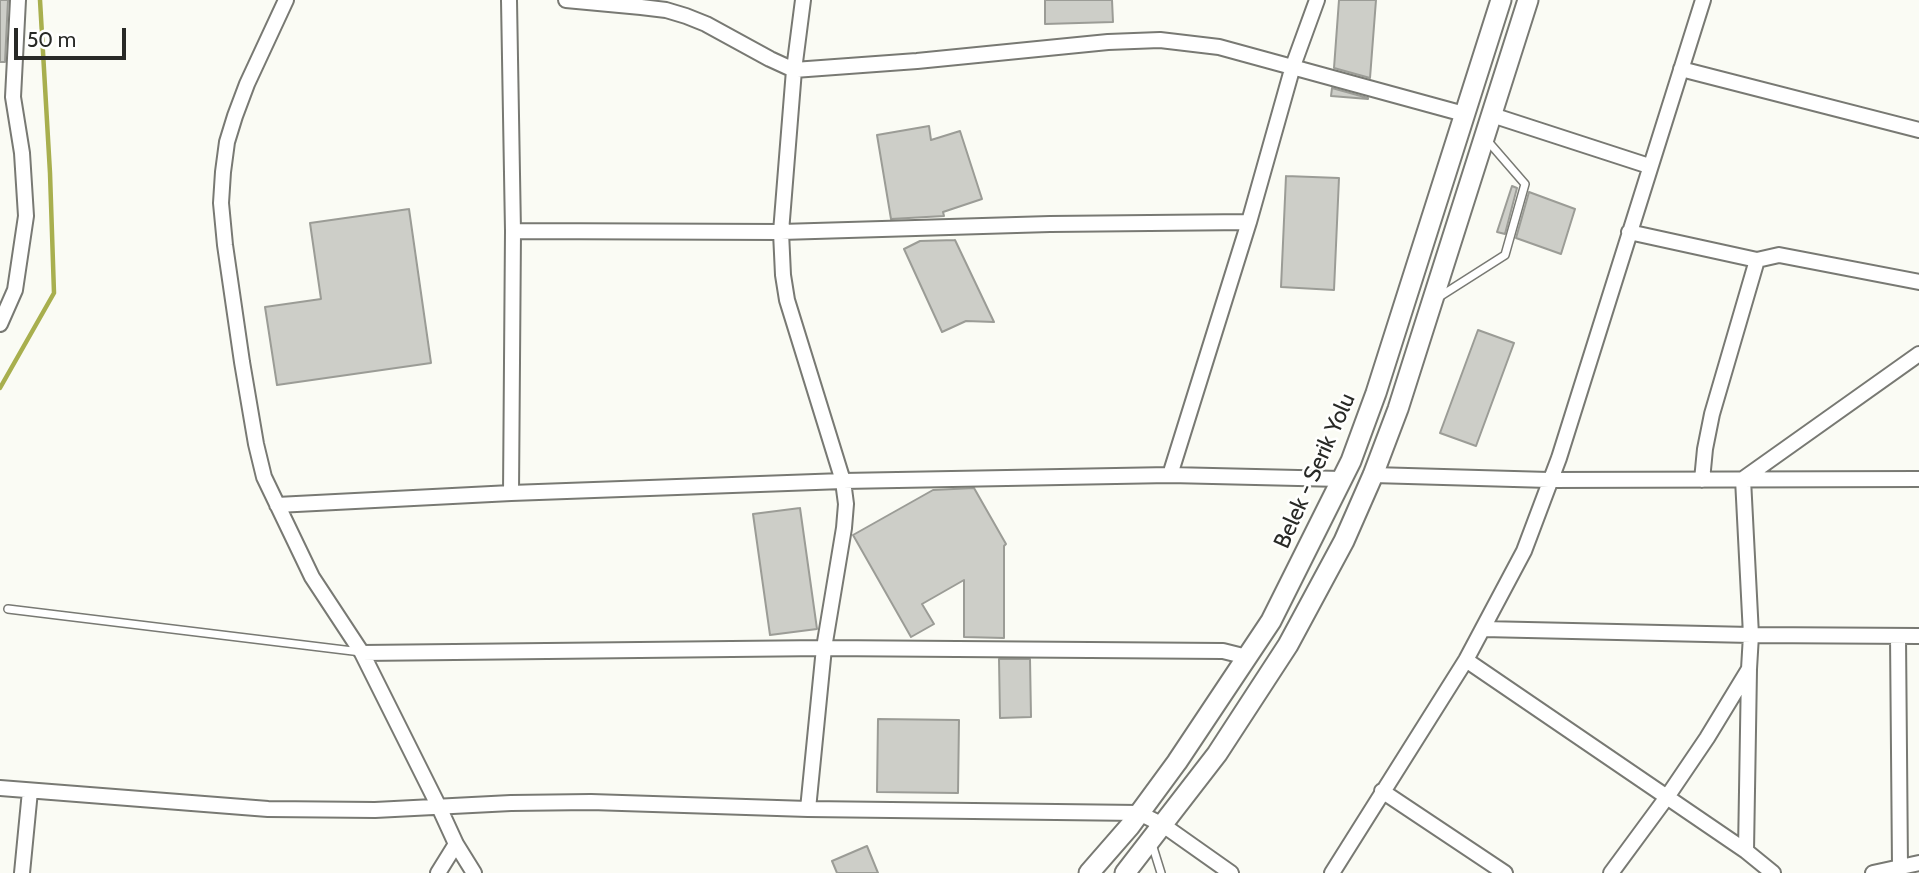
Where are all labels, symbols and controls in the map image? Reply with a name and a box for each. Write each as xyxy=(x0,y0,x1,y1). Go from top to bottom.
scale bar xyxy=(18,14,130,58)
text: 50 m xyxy=(27,27,76,52)
street label: Belek - Serik Yolu xyxy=(1268,389,1362,553)

